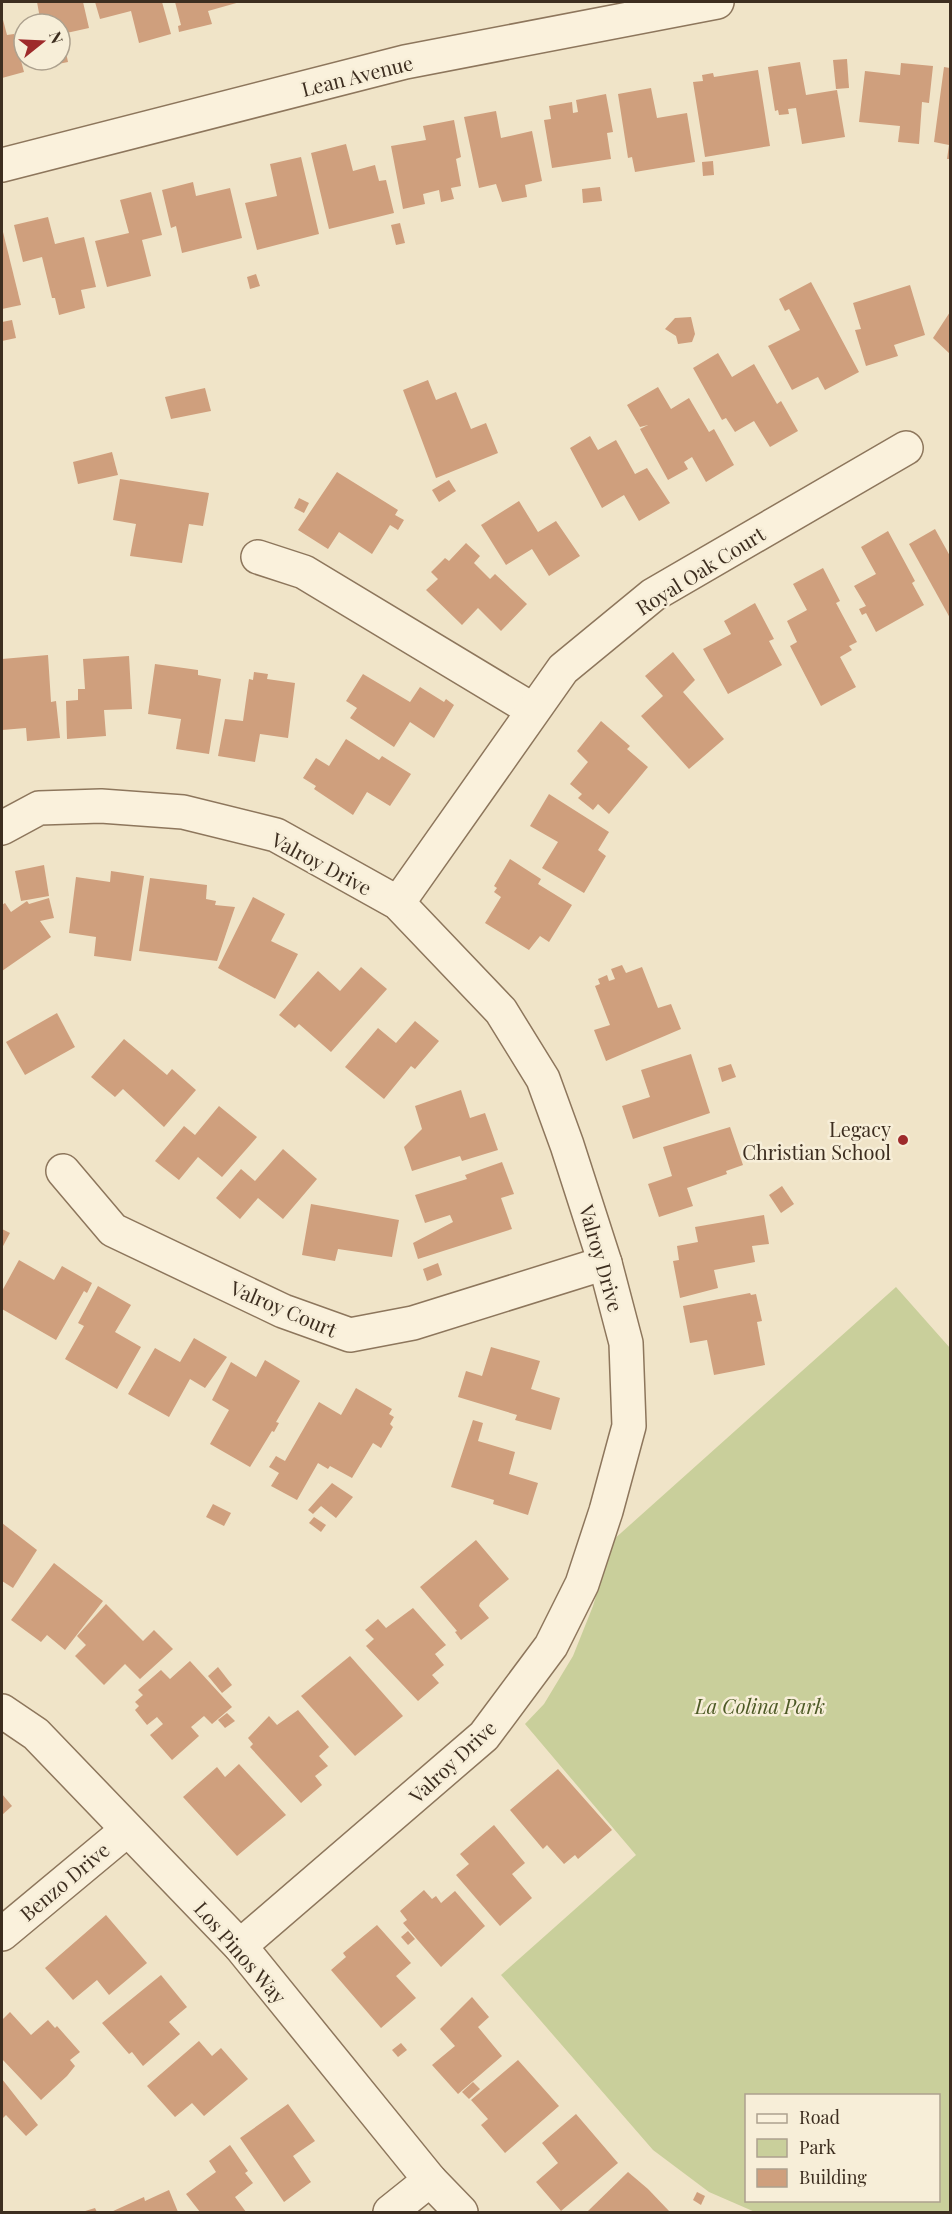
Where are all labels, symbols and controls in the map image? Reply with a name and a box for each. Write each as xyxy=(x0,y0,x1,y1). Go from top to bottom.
north arrow xyxy=(12,12,72,72)
text: N xyxy=(45,28,69,46)
street label: Lean Avenue xyxy=(298,48,416,102)
street label: Royal Oak Court xyxy=(630,519,770,620)
street label: Valroy Drive xyxy=(266,825,377,901)
place label: Legacy Christian School xyxy=(742,1115,891,1165)
marker: Legacy Christian School xyxy=(896,1133,910,1147)
street label: Valroy Drive xyxy=(574,1201,630,1315)
street label: Valroy Court xyxy=(226,1273,342,1343)
park label: La Colina Park xyxy=(694,1692,825,1719)
street label: Valroy Drive xyxy=(402,1714,501,1809)
street label: Benzo Drive xyxy=(14,1836,114,1926)
street label: Los Pinos Way xyxy=(189,1895,293,2009)
legend xyxy=(745,2094,940,2202)
text: Road xyxy=(799,2105,840,2129)
text: Park xyxy=(799,2135,836,2159)
text: Building xyxy=(799,2165,867,2189)

